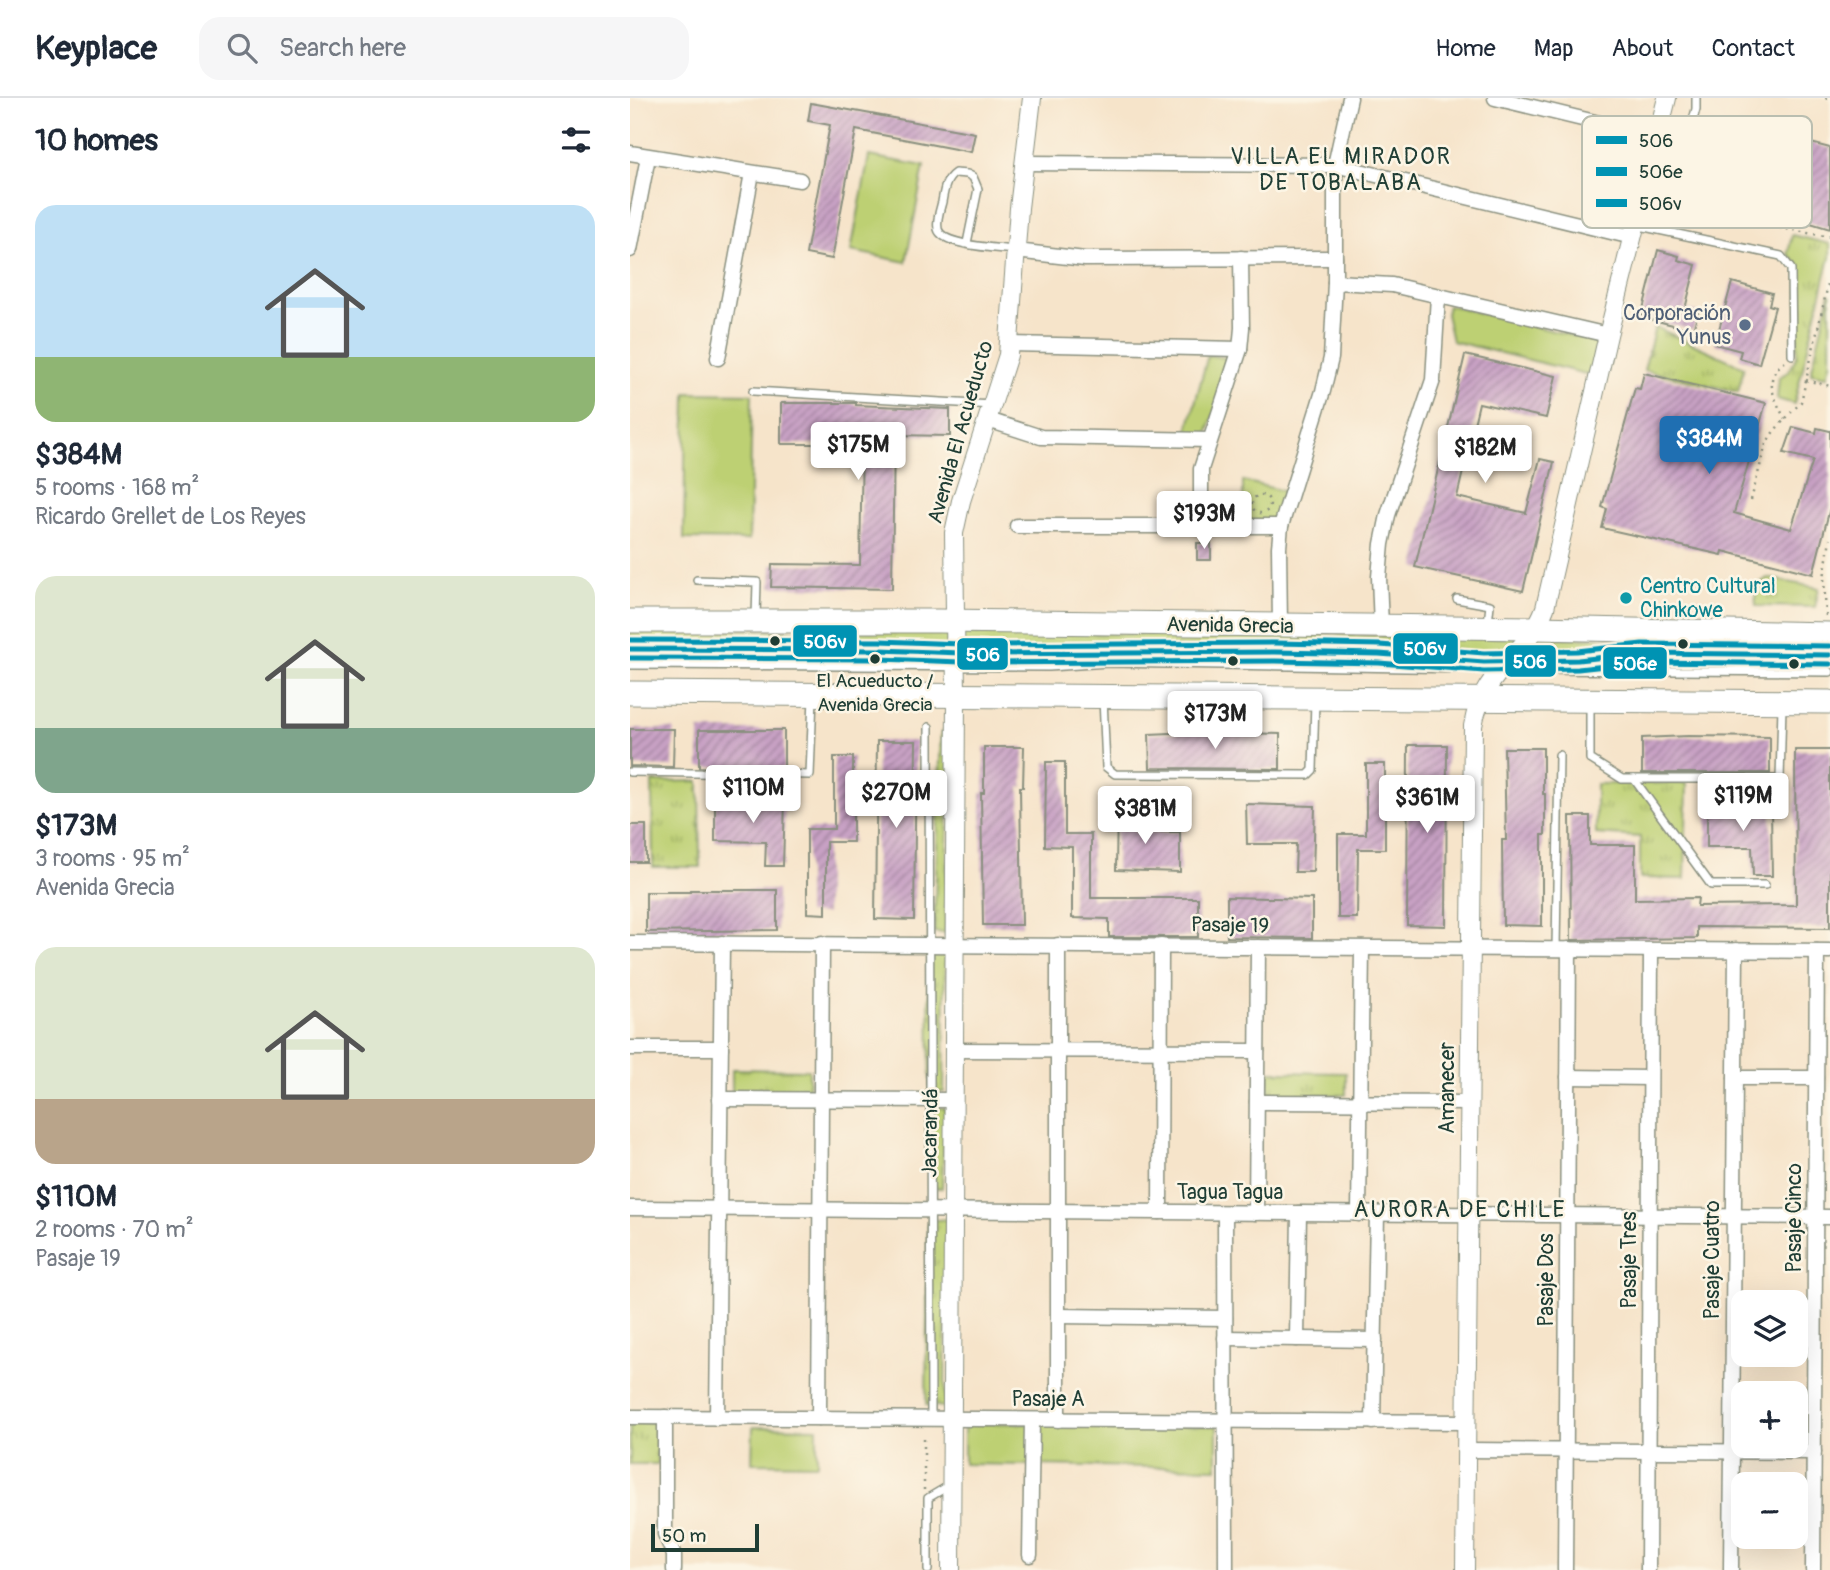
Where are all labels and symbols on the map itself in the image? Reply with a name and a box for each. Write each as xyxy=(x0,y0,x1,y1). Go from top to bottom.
legend xyxy=(1582,116,1812,228)
text: 506 xyxy=(1639,129,1673,153)
district label: VILLA EL MIRADOR DE TOBALABA xyxy=(1230,142,1452,197)
text: 506e xyxy=(1639,160,1683,184)
text: 506v xyxy=(1639,192,1682,216)
place label: Corporación Yunus xyxy=(1623,300,1732,351)
marker: Corporación Yunus xyxy=(1737,317,1753,333)
street label: Avenida El Acueducto xyxy=(921,338,999,527)
pin: $384M xyxy=(1660,416,1758,476)
pin: $175M xyxy=(809,422,907,482)
pin: $182M xyxy=(1436,426,1534,485)
pin: $193M xyxy=(1155,491,1253,551)
place label: Centro Cultural Chinkowe xyxy=(1640,573,1776,624)
marker: Centro Cultural Chinkowe xyxy=(1618,590,1634,606)
street label: Avenida Grecia xyxy=(1166,611,1294,640)
line badge: 506v xyxy=(792,624,858,658)
text: 506v xyxy=(804,630,847,654)
line badge: 506v xyxy=(1392,632,1459,665)
unlabelled marker xyxy=(768,634,782,648)
line badge: 506 xyxy=(956,637,1009,671)
text: 506v xyxy=(1404,637,1447,661)
unlabelled marker xyxy=(1676,637,1690,651)
text: 506 xyxy=(966,643,1000,667)
line badge: 506 xyxy=(1504,644,1557,678)
line badge: 506e xyxy=(1602,646,1668,680)
text: 506 xyxy=(1513,650,1547,674)
marker: El Acueducto / Avenida Grecia xyxy=(868,652,882,666)
text: 506e xyxy=(1613,652,1657,676)
unlabelled marker xyxy=(1226,654,1240,668)
unlabelled marker xyxy=(1787,657,1801,671)
place label: El Acueducto / Avenida Grecia xyxy=(817,669,934,717)
pin: $173M xyxy=(1166,692,1264,751)
pin: $110M xyxy=(704,766,802,825)
pin: $270M xyxy=(847,770,945,830)
pin: $119M xyxy=(1694,774,1792,833)
pin: $361M xyxy=(1378,776,1476,835)
pin: $381M xyxy=(1096,786,1194,846)
street label: Pasaje 19 xyxy=(1191,911,1269,940)
street label: Amanecer xyxy=(1434,1042,1461,1134)
street label: Jacarandá xyxy=(916,1088,945,1178)
street label: Pasaje Cinco xyxy=(1781,1163,1808,1273)
street label: Tagua Tagua xyxy=(1177,1179,1283,1206)
district label: AURORA DE CHILE xyxy=(1354,1195,1566,1224)
street label: Pasaje Cuatro xyxy=(1699,1201,1726,1319)
street label: Pasaje Tres xyxy=(1616,1211,1643,1309)
street label: Pasaje Dos xyxy=(1533,1233,1560,1327)
street label: Pasaje A xyxy=(1011,1386,1085,1413)
scale bar xyxy=(651,1521,760,1553)

